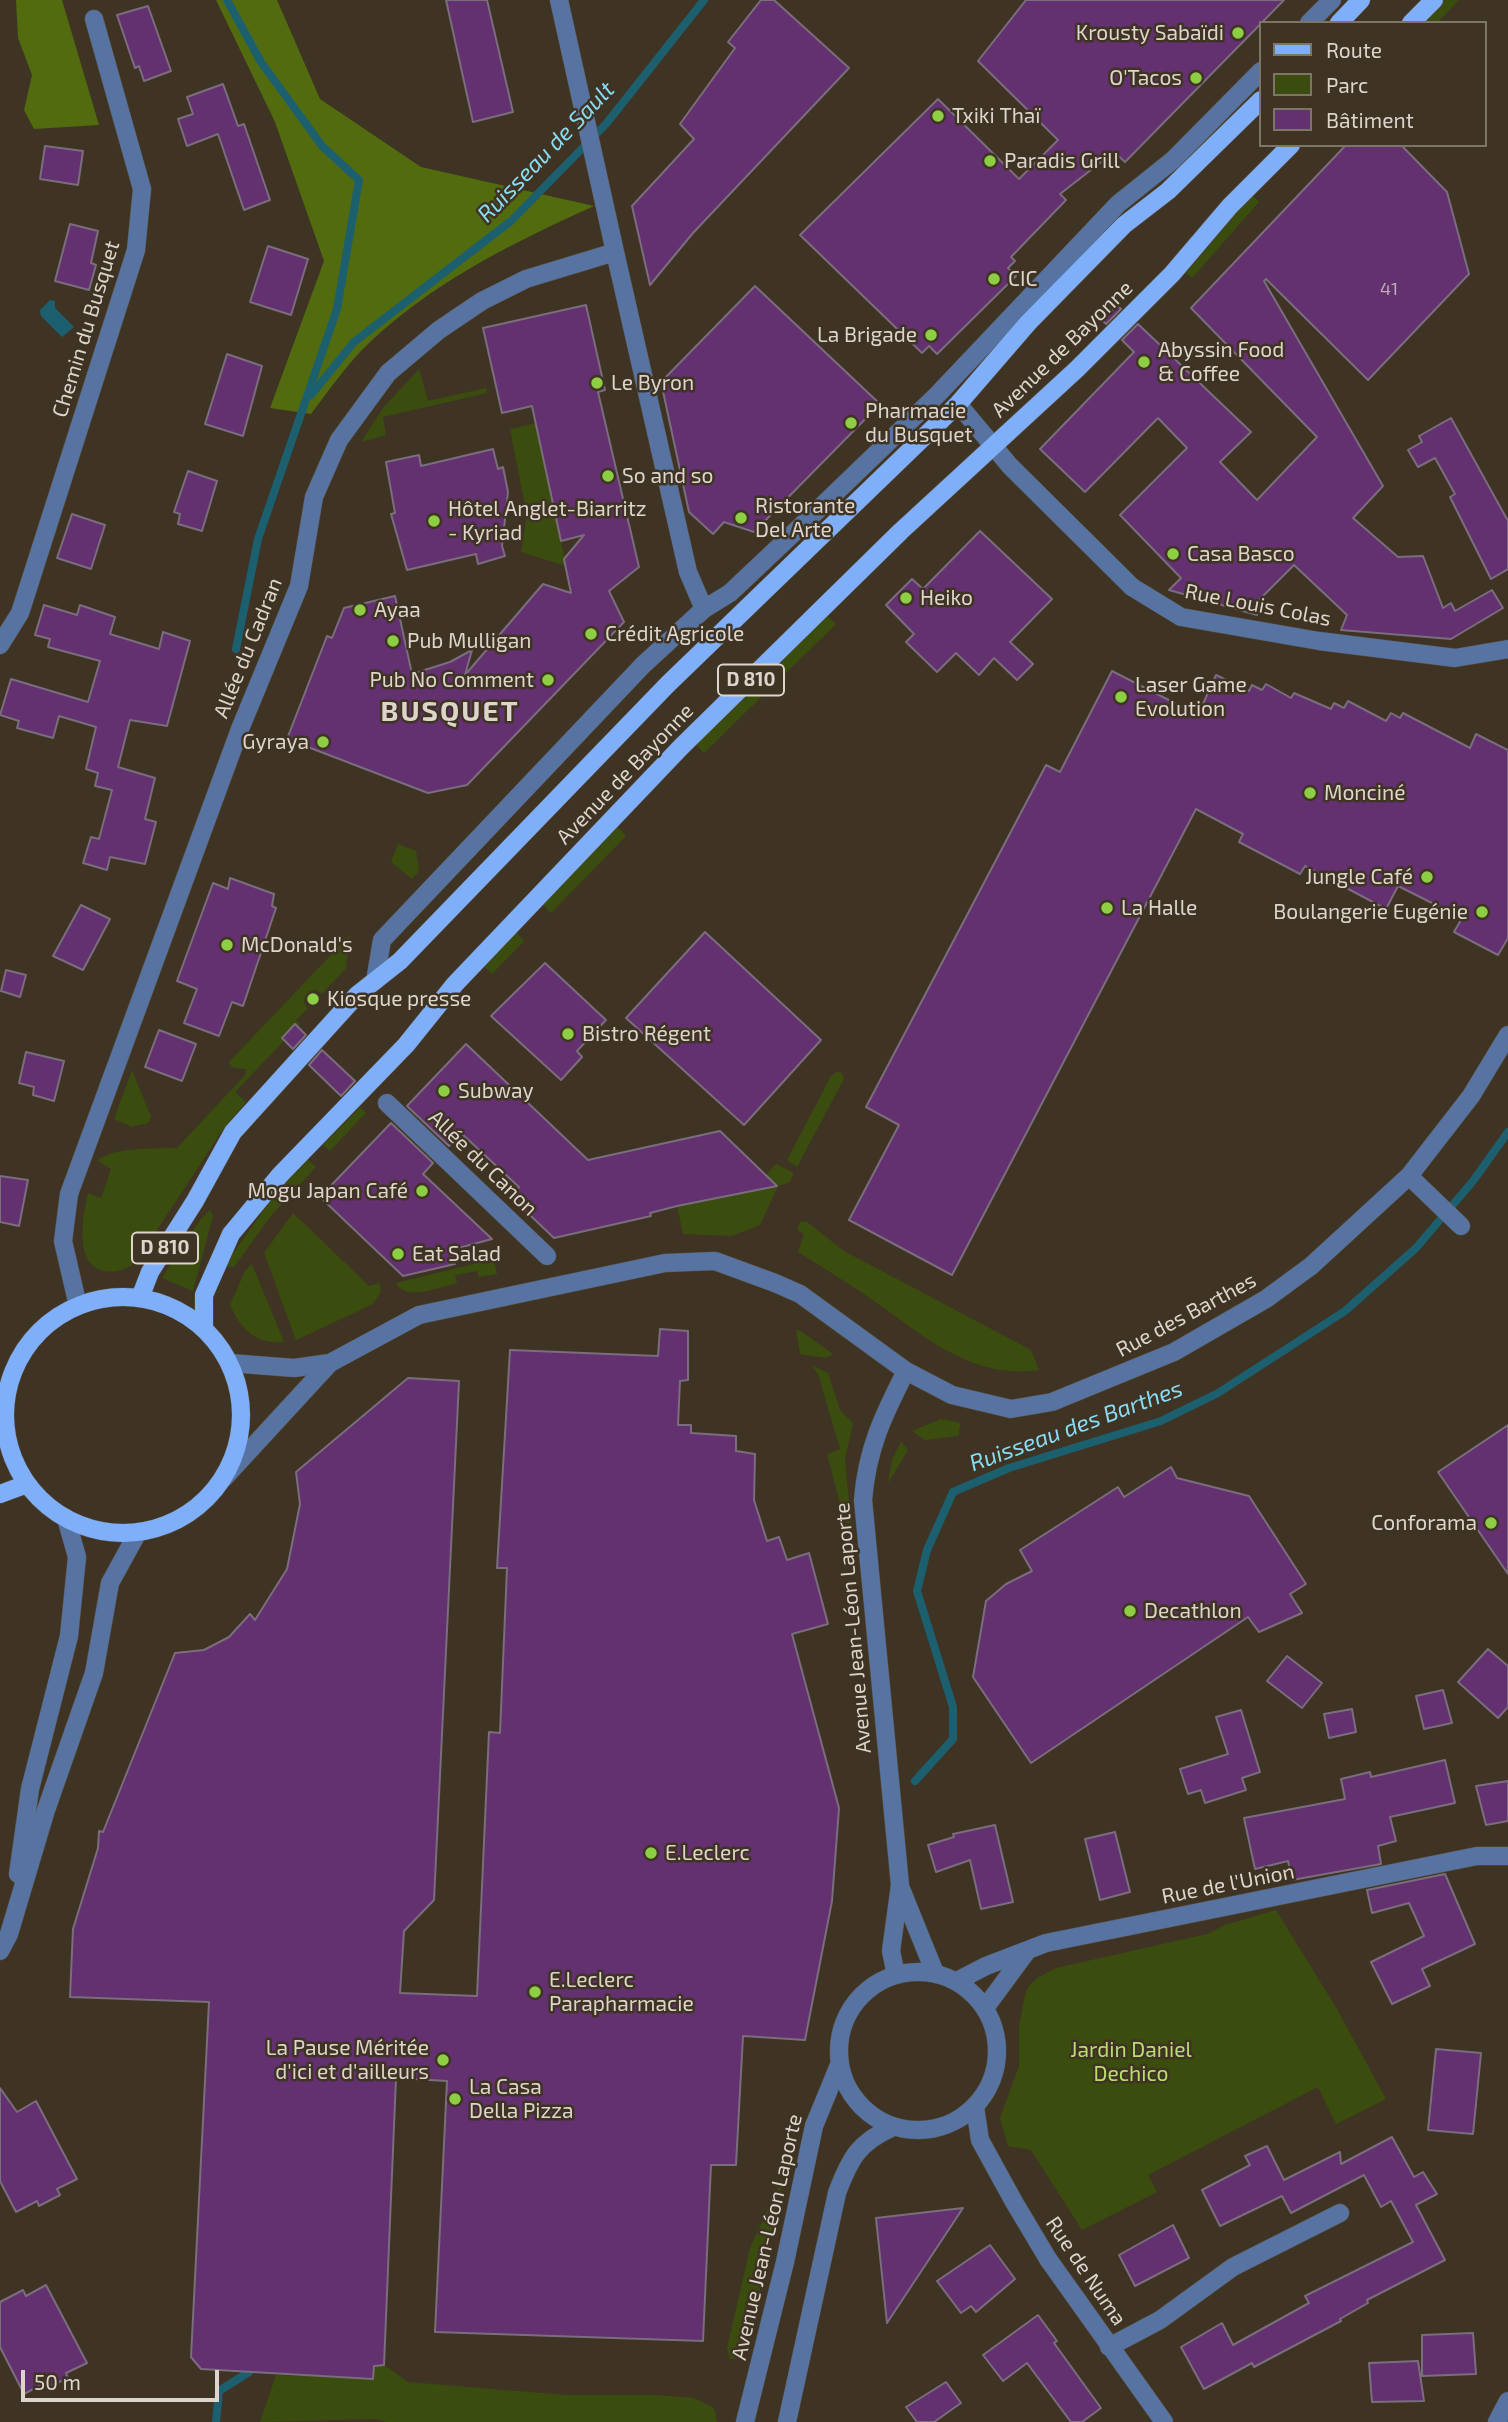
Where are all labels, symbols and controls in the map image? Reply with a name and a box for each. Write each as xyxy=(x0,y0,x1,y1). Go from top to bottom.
place label: Krousty Sabaïdi xyxy=(1076,20,1224,46)
legend xyxy=(1260,21,1487,147)
marker: Krousty Sabaïdi xyxy=(1230,25,1246,41)
text: Route xyxy=(1326,37,1382,62)
place label: O'Tacos xyxy=(1109,65,1182,91)
marker: O'Tacos xyxy=(1188,70,1204,86)
text: Parc xyxy=(1326,72,1368,97)
water label: Ruisseau de Sault xyxy=(472,76,620,228)
place label: Txiki Thaï xyxy=(952,103,1041,129)
text: Bâtiment xyxy=(1326,107,1414,132)
marker: Txiki Thaï xyxy=(930,108,946,124)
place label: Paradis Grill xyxy=(1004,148,1120,174)
marker: Paradis Grill xyxy=(982,153,998,169)
street label: Chemin du Busquet xyxy=(47,238,125,420)
place label: CIC xyxy=(1008,266,1037,292)
marker: CIC xyxy=(986,271,1002,287)
street label: Avenue de Bayonne xyxy=(986,275,1138,423)
house number: 41 xyxy=(1380,278,1398,300)
place label: La Brigade xyxy=(817,322,917,348)
marker: La Brigade xyxy=(923,327,939,343)
place label: Abyssin Food & Coffee xyxy=(1158,337,1284,387)
marker: Abyssin Food & Coffee xyxy=(1136,354,1152,370)
place label: Le Byron xyxy=(611,370,694,396)
marker: Le Byron xyxy=(589,375,605,391)
place label: Pharmacie du Busquet xyxy=(865,398,973,448)
marker: Pharmacie du Busquet xyxy=(843,415,859,431)
place label: So and so xyxy=(622,463,713,489)
marker: So and so xyxy=(600,468,616,484)
place label: Ristorante Del Arte xyxy=(755,493,855,543)
place label: Hôtel Anglet-Biarritz - Kyriad xyxy=(448,496,647,546)
marker: Ristorante Del Arte xyxy=(733,510,749,526)
marker: Hôtel Anglet-Biarritz - Kyriad xyxy=(426,513,442,529)
place label: Casa Basco xyxy=(1187,541,1295,567)
marker: Casa Basco xyxy=(1165,546,1181,562)
street label: Allée du Cadran xyxy=(208,574,288,722)
street label: Rue Louis Colas xyxy=(1183,578,1333,632)
place label: Heiko xyxy=(920,585,973,611)
marker: Heiko xyxy=(898,590,914,606)
place label: Ayaa xyxy=(374,597,421,623)
marker: Ayaa xyxy=(352,602,368,618)
place label: Crédit Agricole xyxy=(605,621,744,647)
marker: Crédit Agricole xyxy=(583,626,599,642)
place label: Pub Mulligan xyxy=(407,628,531,654)
marker: Pub Mulligan xyxy=(385,633,401,649)
road number: D 810 xyxy=(718,664,784,695)
place label: Pub No Comment xyxy=(369,667,534,693)
marker: Pub No Comment xyxy=(540,672,556,688)
place label: Laser Game Evolution xyxy=(1135,672,1247,722)
marker: Laser Game Evolution xyxy=(1113,689,1129,705)
district label: BUSQUET xyxy=(381,695,519,729)
street label: Avenue de Bayonne xyxy=(551,698,699,850)
place label: Gyraya xyxy=(242,729,309,755)
marker: Gyraya xyxy=(315,734,331,750)
place label: Monciné xyxy=(1324,780,1406,806)
marker: Monciné xyxy=(1302,785,1318,801)
place label: Jungle Café xyxy=(1305,864,1413,890)
marker: Jungle Café xyxy=(1419,869,1435,885)
place label: La Halle xyxy=(1121,895,1197,921)
place label: Boulangerie Eugénie xyxy=(1273,899,1468,925)
marker: La Halle xyxy=(1099,900,1115,916)
marker: Boulangerie Eugénie xyxy=(1474,904,1490,920)
place label: McDonald's xyxy=(241,932,353,958)
marker: McDonald's xyxy=(219,937,235,953)
place label: Kiosque presse xyxy=(327,986,471,1012)
marker: Kiosque presse xyxy=(305,991,321,1007)
place label: Bistro Régent xyxy=(582,1021,711,1047)
marker: Bistro Régent xyxy=(560,1026,576,1042)
place label: Subway xyxy=(458,1078,534,1104)
marker: Subway xyxy=(436,1083,452,1099)
street label: Allée du Canon xyxy=(423,1105,543,1221)
place label: Mogu Japan Café xyxy=(247,1178,408,1204)
marker: Mogu Japan Café xyxy=(414,1183,430,1199)
road number: D 810 xyxy=(132,1232,198,1264)
place label: Eat Salad xyxy=(412,1241,501,1267)
marker: Eat Salad xyxy=(390,1246,406,1262)
street label: Rue des Barthes xyxy=(1112,1268,1260,1362)
water label: Ruisseau des Barthes xyxy=(966,1375,1186,1477)
street label: Avenue Jean-Léon Laporte xyxy=(829,1502,877,1754)
place label: Conforama xyxy=(1371,1510,1477,1536)
marker: Conforama xyxy=(1483,1515,1499,1531)
place label: Decathlon xyxy=(1144,1598,1242,1624)
marker: Decathlon xyxy=(1122,1603,1138,1619)
place label: E.Leclerc xyxy=(665,1840,750,1866)
marker: E.Leclerc xyxy=(643,1845,659,1861)
street label: Rue de l'Union xyxy=(1160,1859,1296,1909)
place label: E.Leclerc Parapharmacie xyxy=(549,1967,694,2017)
marker: E.Leclerc Parapharmacie xyxy=(527,1984,543,2000)
place label: La Pause Méritée d'ici et d'ailleurs xyxy=(266,2035,429,2085)
park label: Jardin Daniel Dechico xyxy=(1070,2037,1192,2087)
marker: La Pause Méritée d'ici et d'ailleurs xyxy=(435,2052,451,2068)
place label: La Casa Della Pizza xyxy=(469,2074,573,2124)
marker: La Casa Della Pizza xyxy=(447,2091,463,2107)
street label: Avenue Jean-Léon Laporte xyxy=(726,2112,808,2362)
street label: Rue de Numa xyxy=(1040,2212,1132,2330)
scale bar xyxy=(24,2356,222,2400)
text: 50 m xyxy=(34,2369,81,2394)

